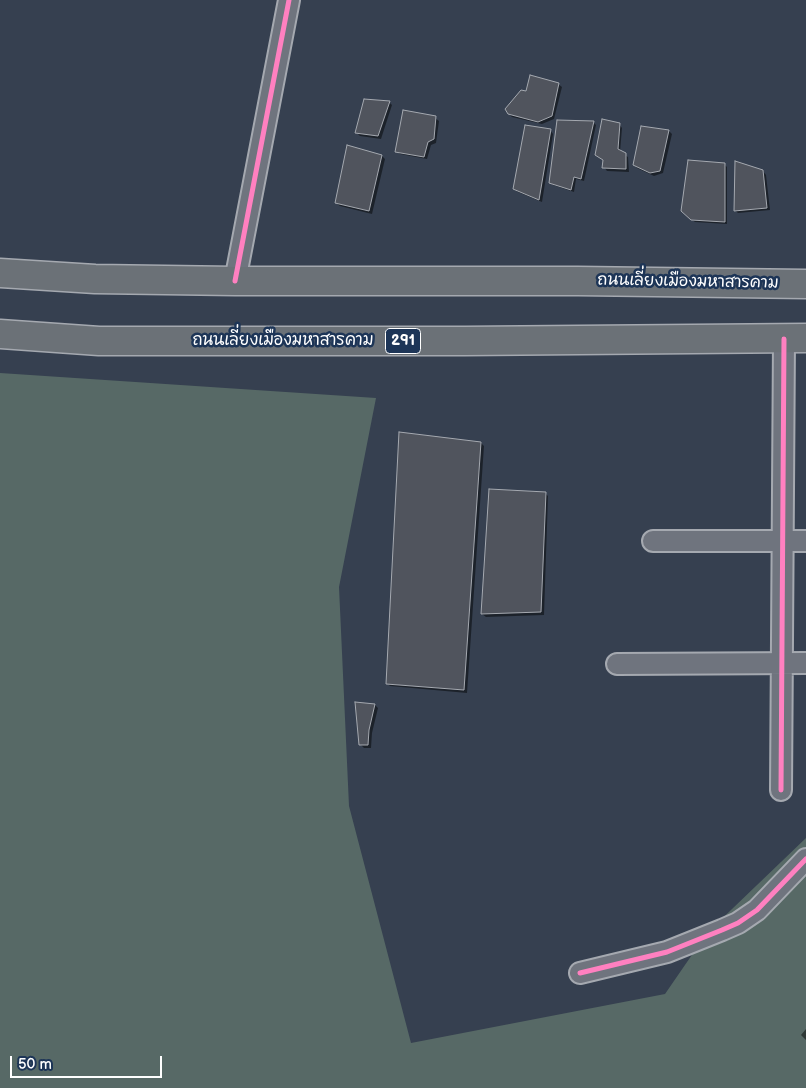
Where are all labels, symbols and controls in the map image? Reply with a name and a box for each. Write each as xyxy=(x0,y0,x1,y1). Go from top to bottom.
street label: ถนนเลี่ยงเมืองมหาสารคาม xyxy=(597,271,779,293)
road number: 291 xyxy=(386,328,420,354)
street label: ถนนเลี่ยงเมืองมหาสารคาม xyxy=(192,331,374,351)
scale bar xyxy=(12,1046,165,1078)
text: 50 m xyxy=(18,1055,52,1074)

